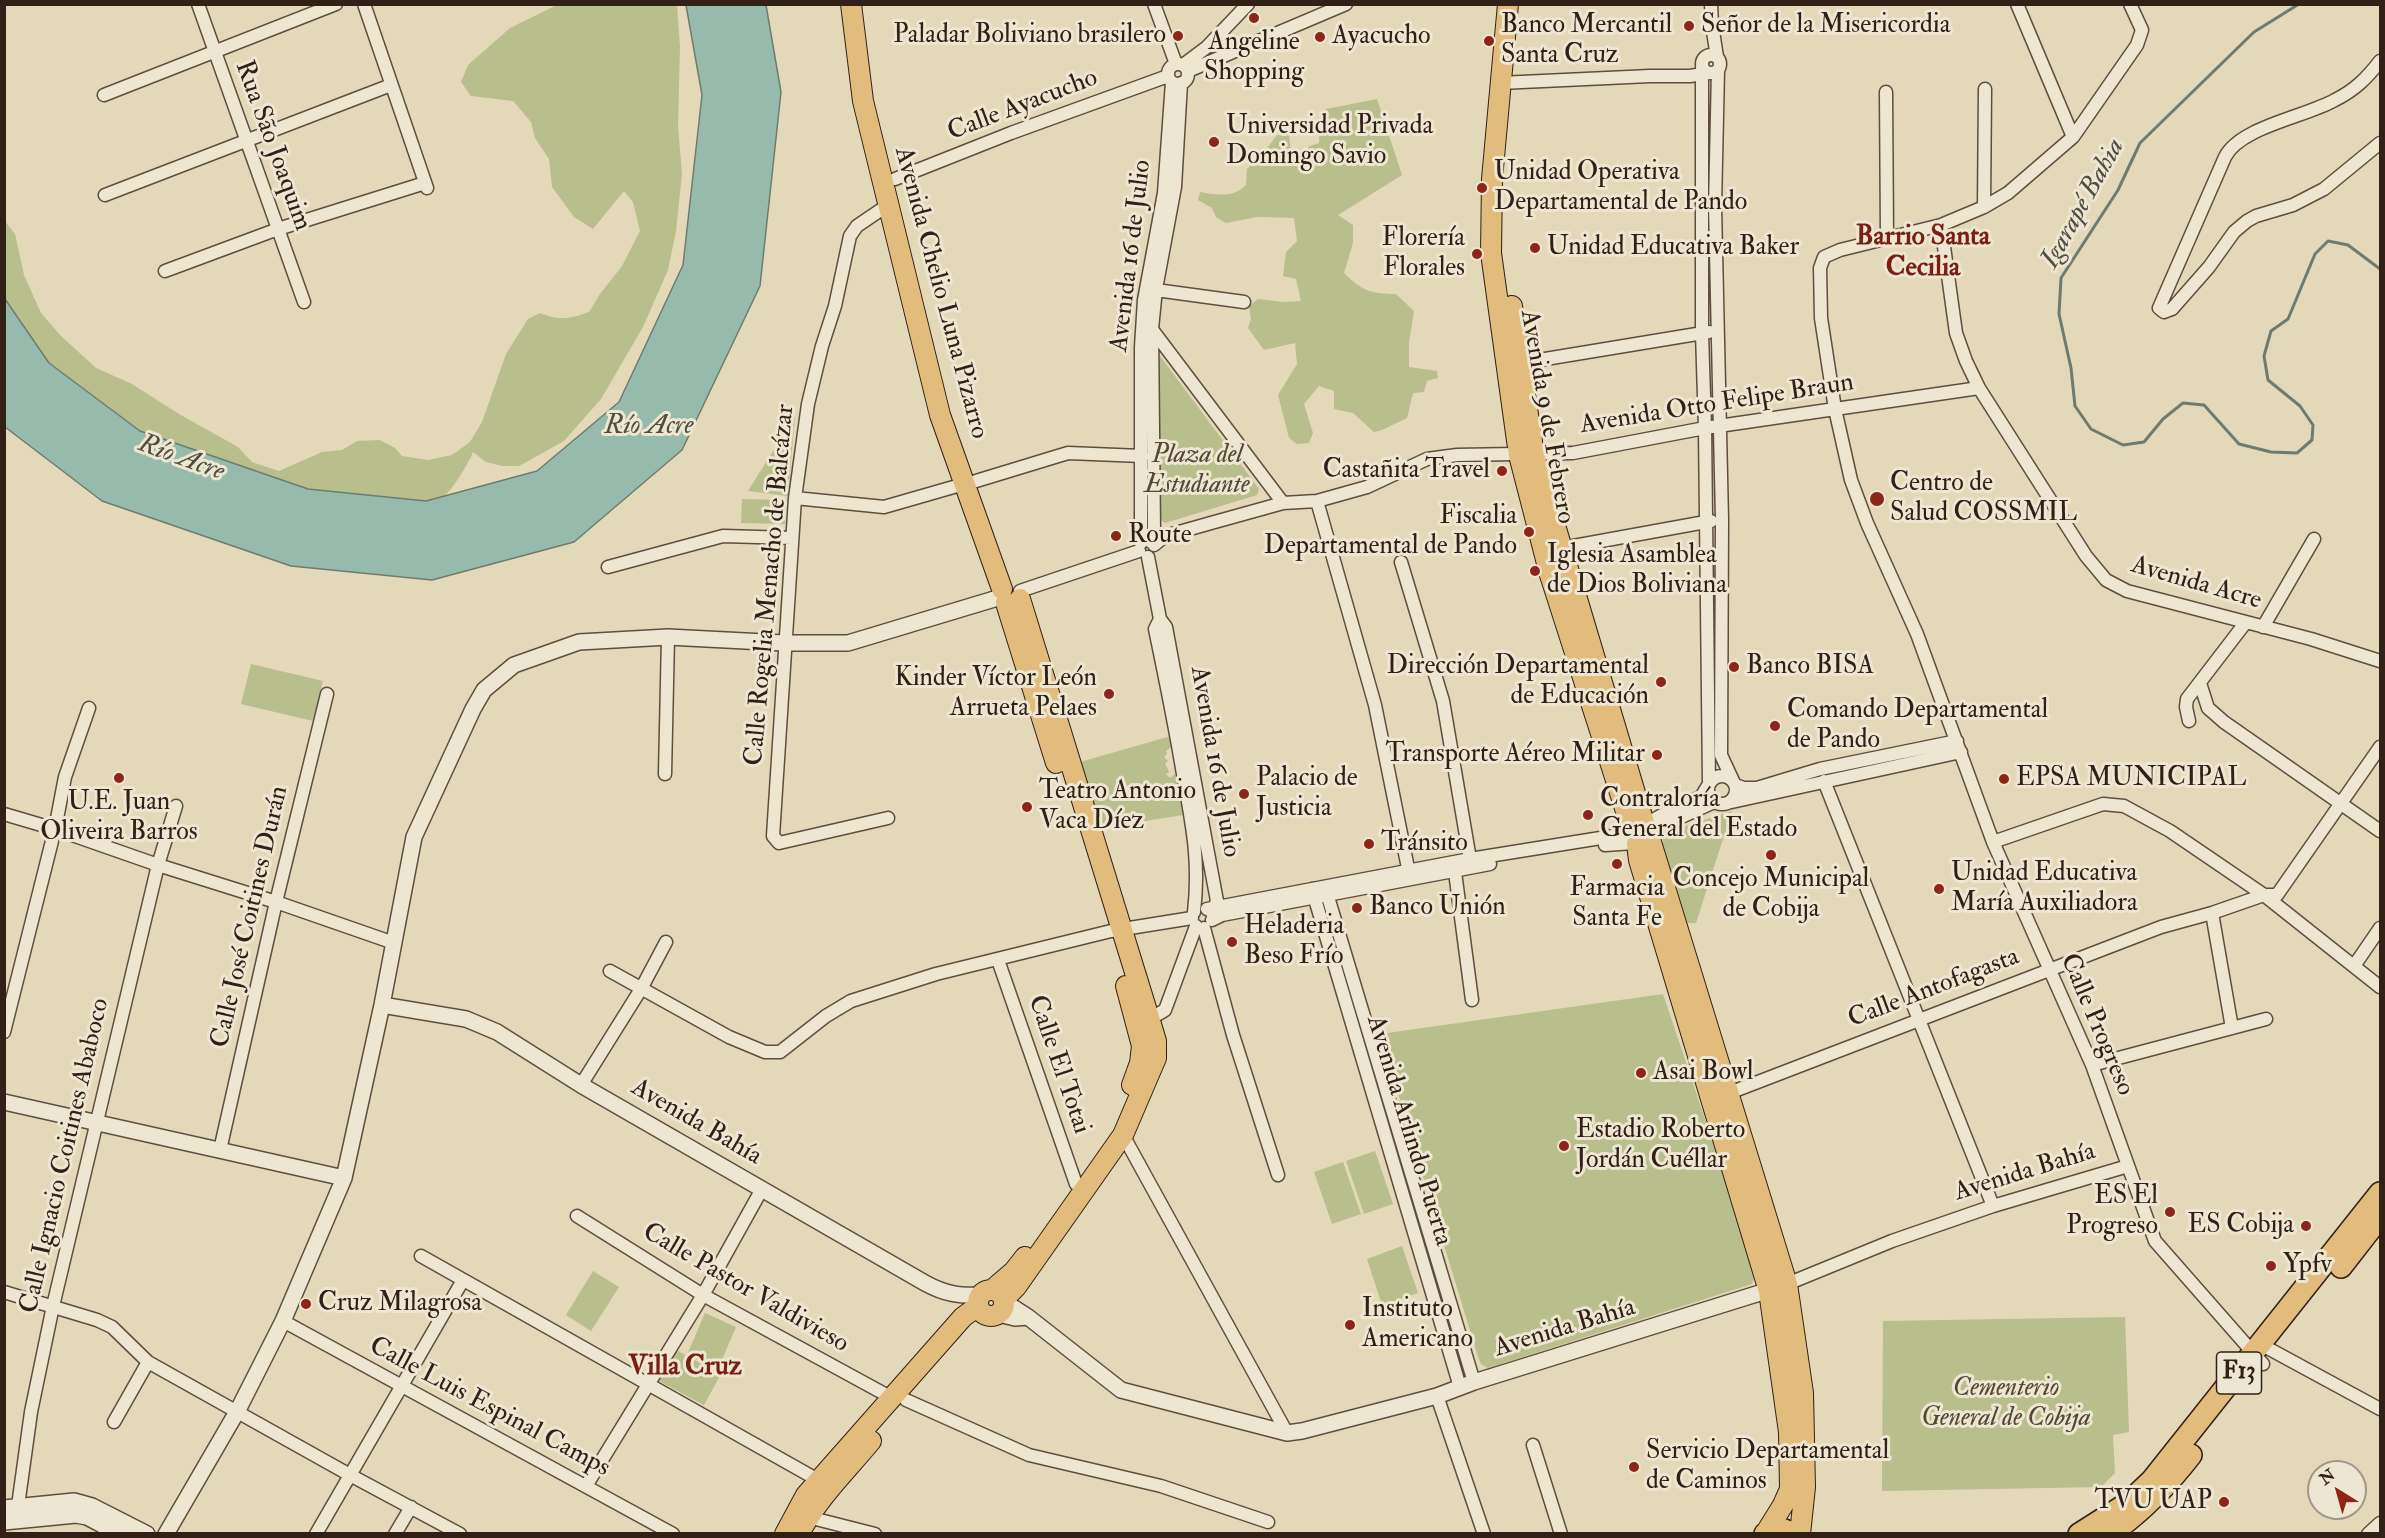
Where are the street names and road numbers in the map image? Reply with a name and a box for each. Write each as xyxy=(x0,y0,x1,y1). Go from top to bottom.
street label: Rua São Joaquim xyxy=(227,57,317,235)
street label: Calle Ayacucho xyxy=(944,63,1102,149)
street label: Avenida Chelio Luna Pizarro xyxy=(886,144,994,442)
street label: Avenida 16 de Julio xyxy=(1105,158,1159,354)
street label: Avenida 9 de Febrero xyxy=(1512,308,1580,526)
street label: Avenida Otto Felipe Braun xyxy=(1578,368,1856,442)
street label: Calle Rogelia Menacho de Balcázar xyxy=(740,403,802,767)
street label: Avenida Acre xyxy=(2127,550,2265,618)
street label: Avenida 16 de Julio xyxy=(1182,664,1246,860)
street label: Calle José Coitines Durán xyxy=(206,783,296,1051)
street label: Calle Antofagasta xyxy=(1844,942,2024,1036)
street label: Calle Progreso xyxy=(2052,949,2140,1101)
street label: Calle El Totai xyxy=(1020,992,1096,1138)
street label: Calle Ignacio Coitines Ababoco xyxy=(15,996,117,1316)
street label: Avenida Arlindo Puerta xyxy=(1358,1012,1458,1250)
street label: Avenida Bahía xyxy=(625,1073,767,1173)
street label: Avenida Bahía xyxy=(1951,1137,2099,1209)
street label: Calle Pastor Valdivieso xyxy=(636,1217,854,1361)
street label: Avenida Bahía xyxy=(1491,1293,1639,1365)
street label: Calle Luis Espinal Camps xyxy=(363,1331,615,1485)
road number: F13 xyxy=(2216,1352,2262,1394)

